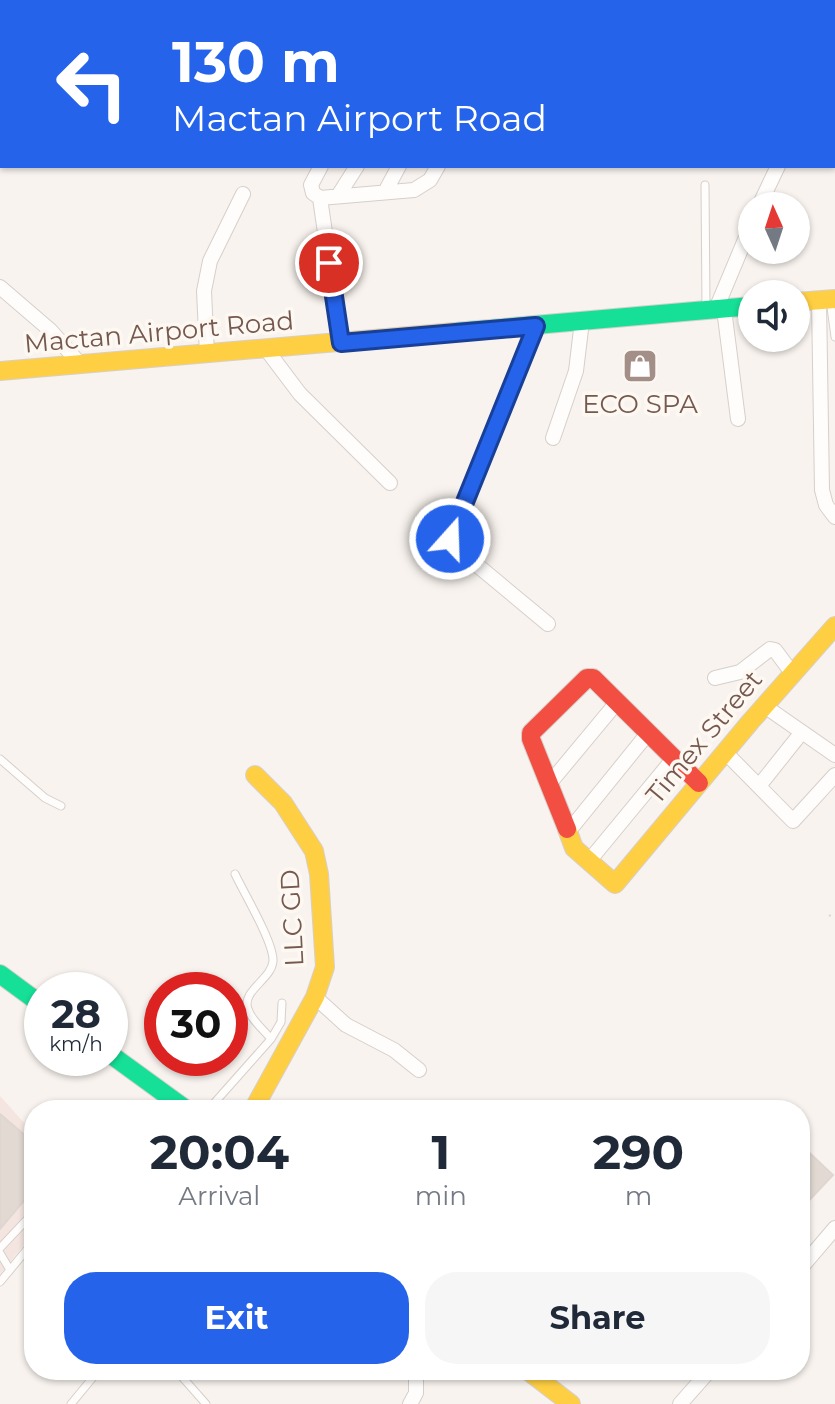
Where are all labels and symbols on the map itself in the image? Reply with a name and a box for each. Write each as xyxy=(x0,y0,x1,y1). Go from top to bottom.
north arrow xyxy=(738,192,810,264)
pin xyxy=(295,229,363,297)
street label: Mactan Airport Road xyxy=(23,304,295,360)
shop icon: ECO SPA xyxy=(621,347,659,385)
place label: ECO SPA xyxy=(582,388,698,420)
position arrow xyxy=(408,497,492,581)
street label: Timex Street xyxy=(639,664,769,810)
street label: LLC GD xyxy=(273,869,311,967)
speed limit sign: 30 xyxy=(144,972,248,1076)

